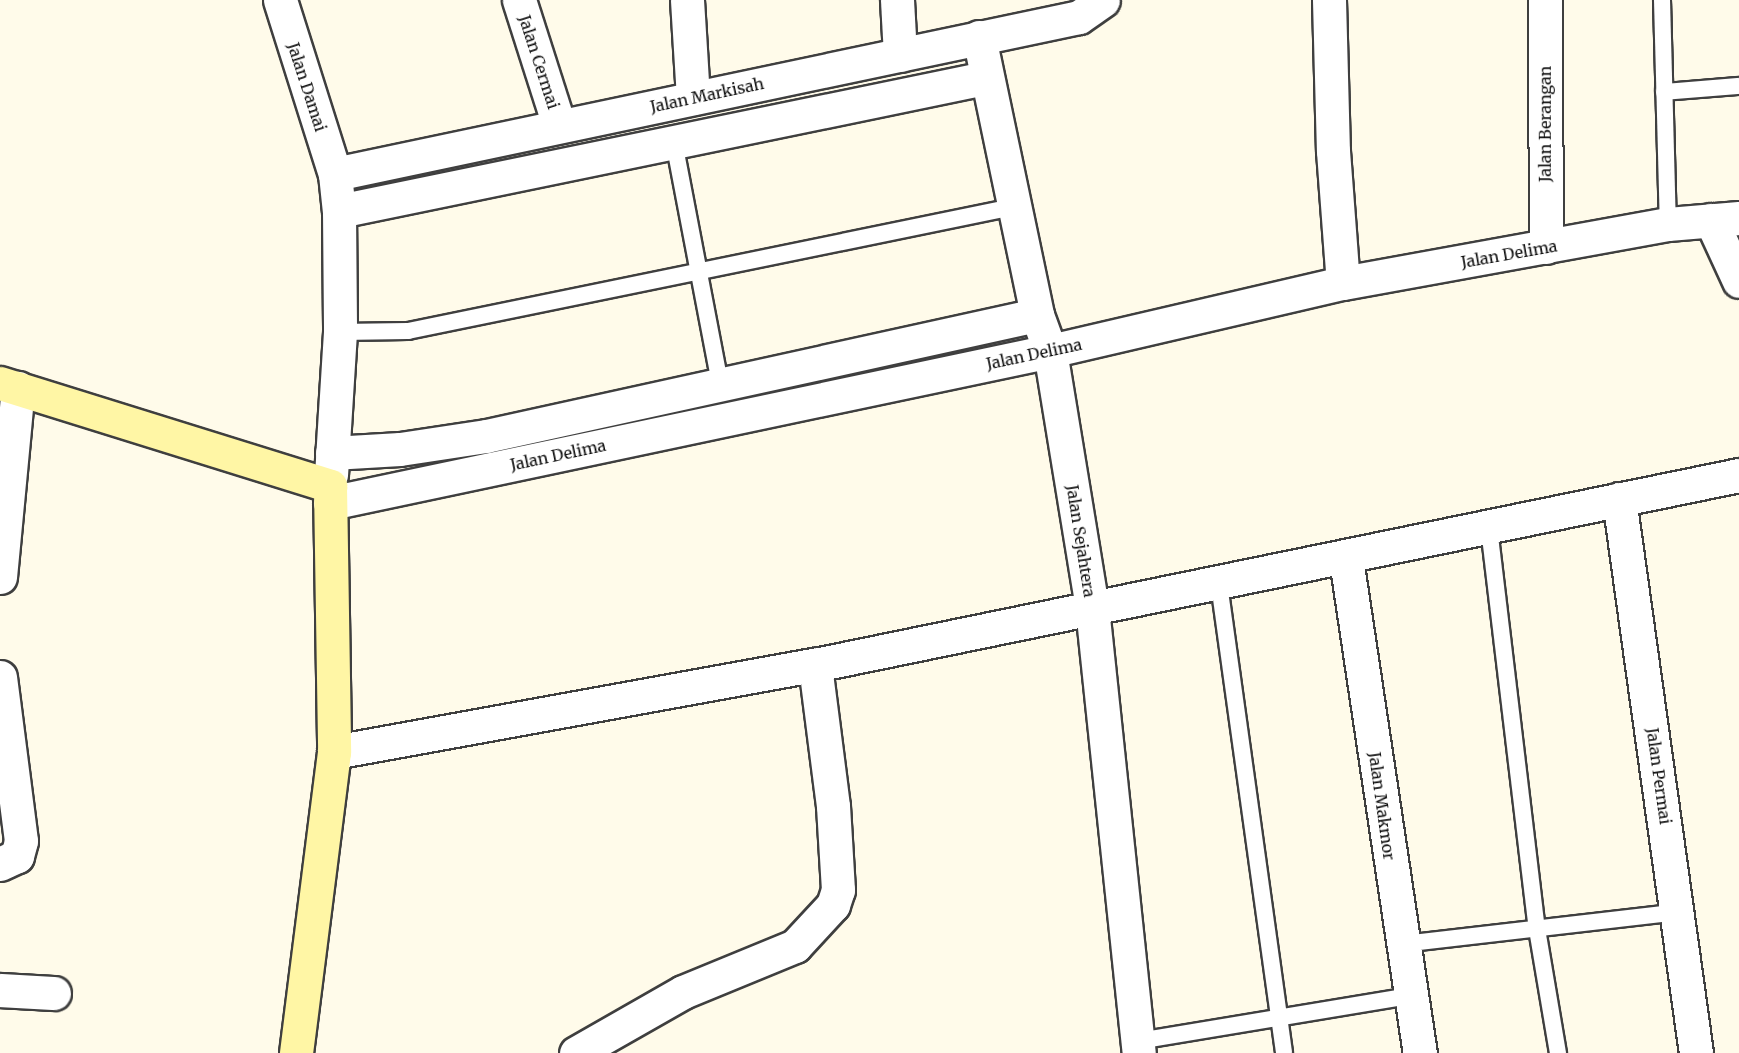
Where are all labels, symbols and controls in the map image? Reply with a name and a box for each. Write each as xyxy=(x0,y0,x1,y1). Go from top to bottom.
street label: Jalan Cermai xyxy=(515,13,563,111)
street label: Jalan Damai xyxy=(284,40,330,134)
street label: Jalan Berangan xyxy=(1535,66,1555,182)
street label: Jalan Markisah xyxy=(648,74,766,116)
street label: Jalan Delima xyxy=(1459,236,1559,272)
street label: Jalan Delima xyxy=(984,334,1084,374)
street label: Jalan Delima xyxy=(508,435,608,475)
street label: Jalan Sejahtera xyxy=(1063,483,1099,599)
street label: Jalan Permai xyxy=(1643,726,1675,826)
street label: Jalan Makmor xyxy=(1365,751,1399,861)

